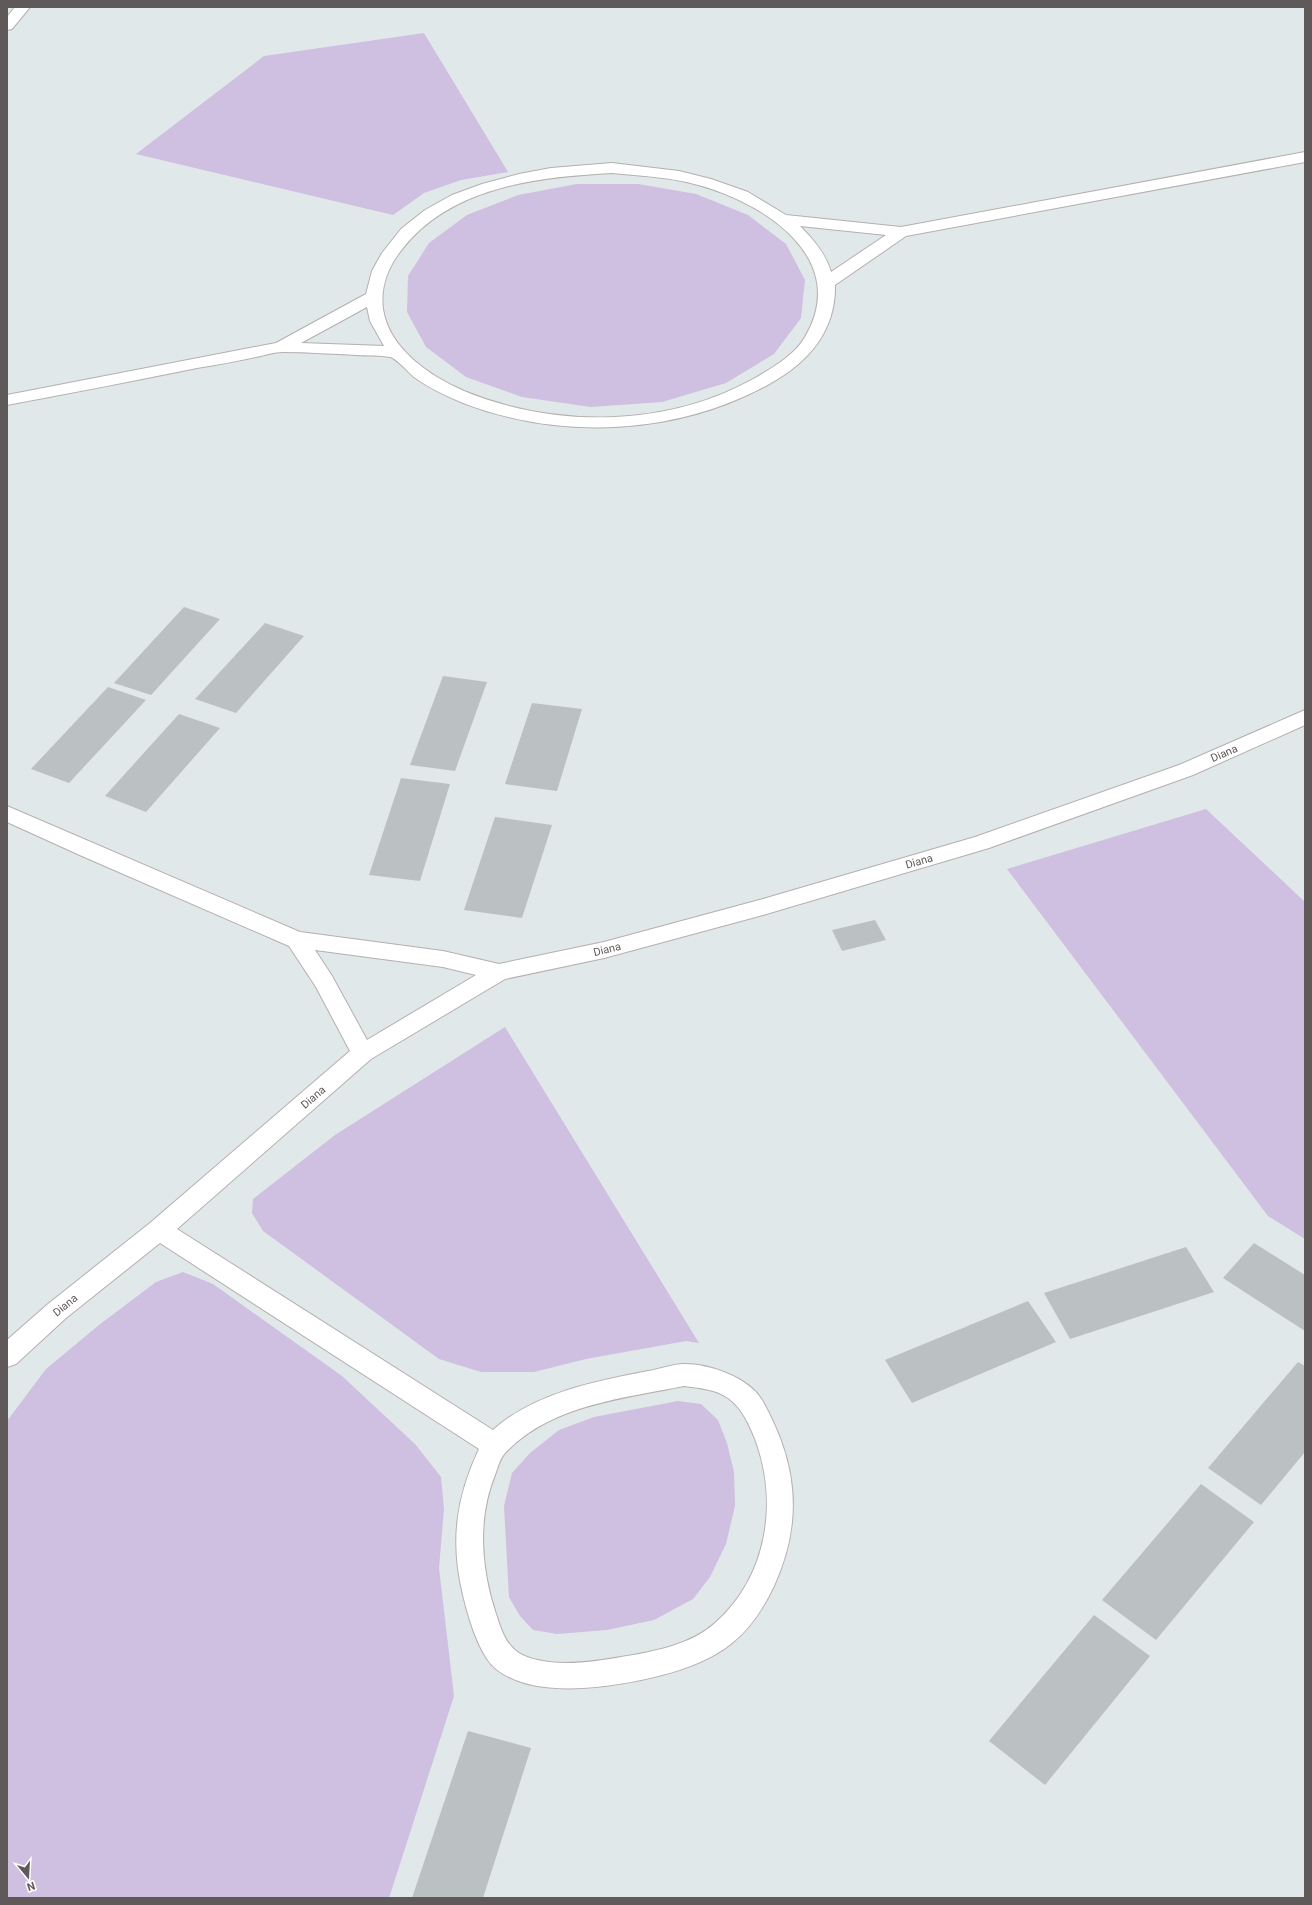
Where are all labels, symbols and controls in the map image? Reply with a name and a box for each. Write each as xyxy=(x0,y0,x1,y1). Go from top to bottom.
street label: Diana xyxy=(1209,742,1240,765)
street label: Diana xyxy=(904,851,934,872)
street label: Diana xyxy=(592,940,622,959)
street label: Diana xyxy=(299,1083,328,1111)
street label: Diana xyxy=(50,1292,80,1319)
north arrow xyxy=(8,1857,48,1897)
text: N xyxy=(25,1879,37,1893)

